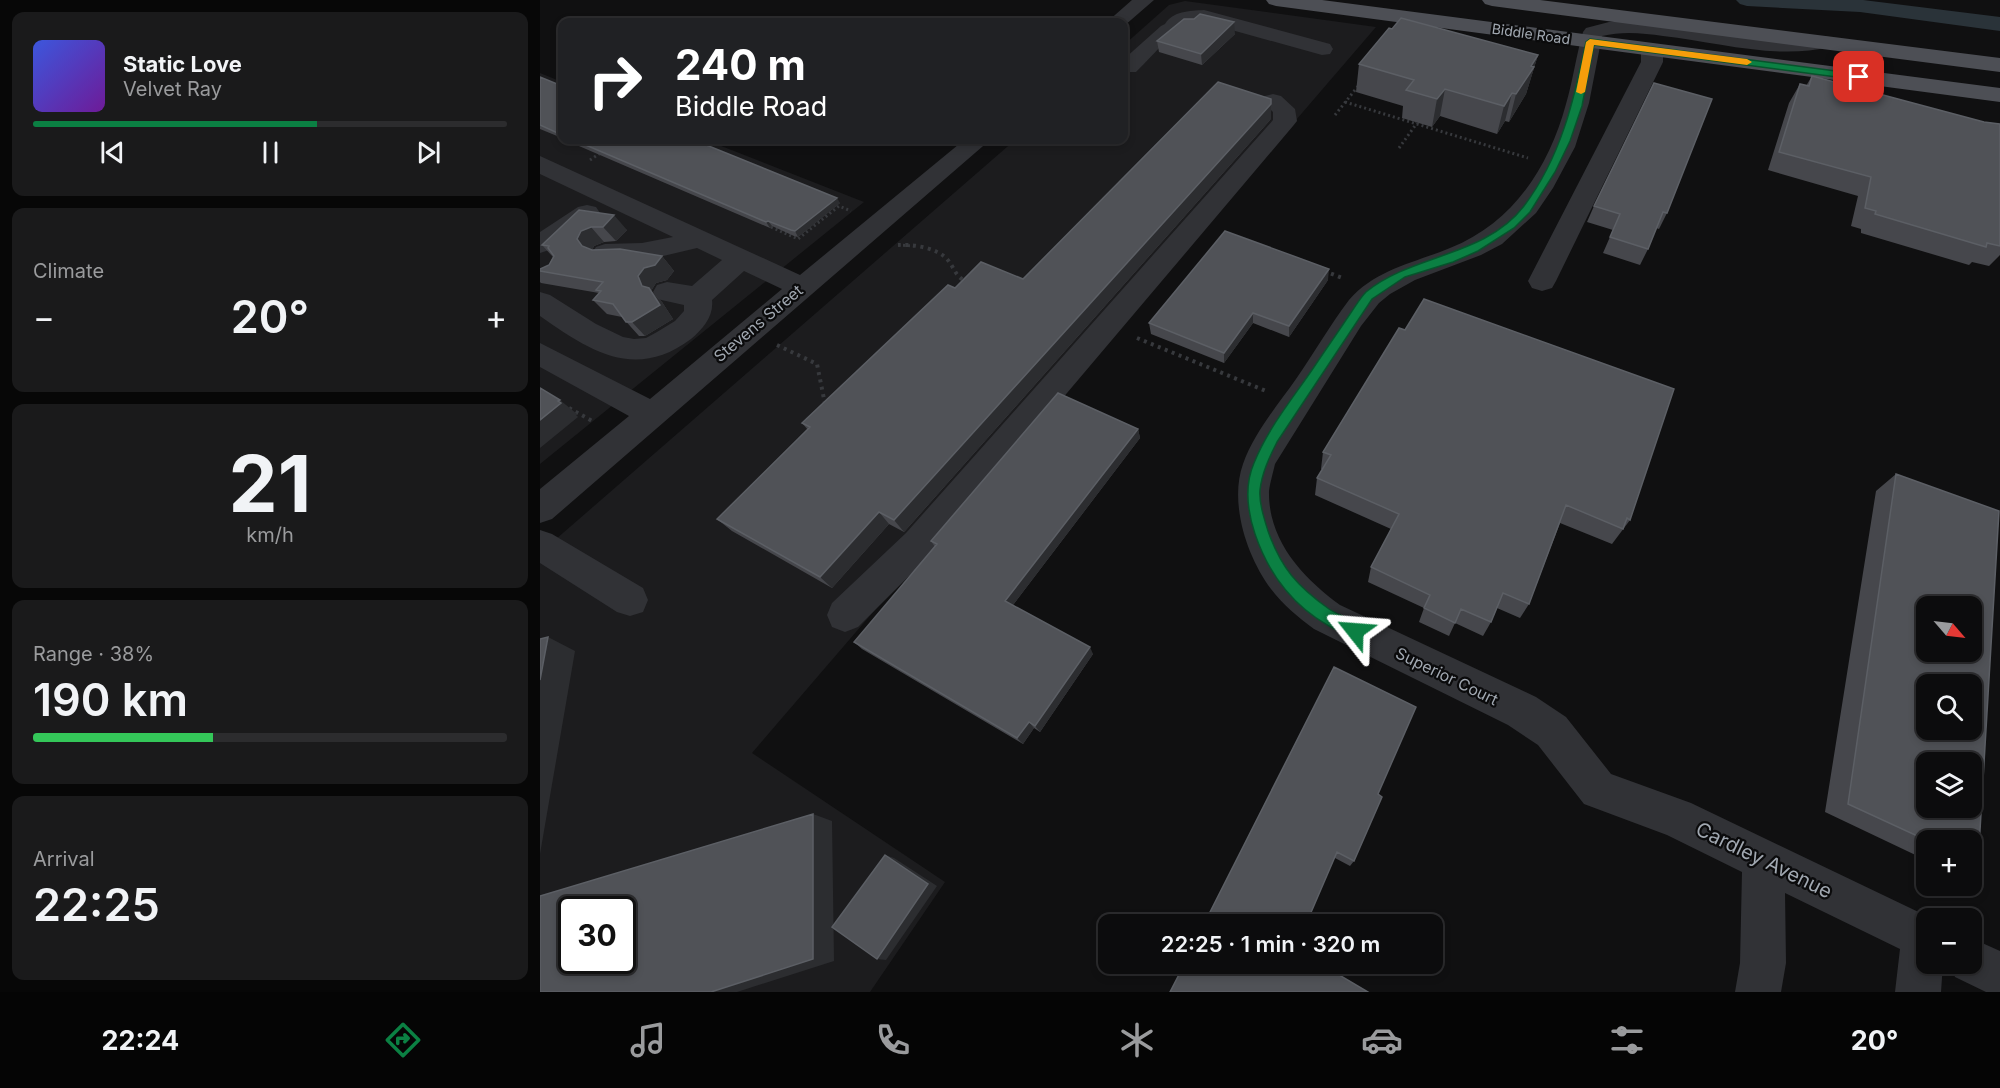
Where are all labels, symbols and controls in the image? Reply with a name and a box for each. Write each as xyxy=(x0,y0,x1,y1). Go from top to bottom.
street label: Biddle Road xyxy=(1491,20,1571,47)
text: 240 m xyxy=(675,39,806,90)
icon: right xyxy=(576,42,654,120)
text: Static Love xyxy=(123,51,242,77)
pin xyxy=(1833,51,1884,102)
icon: arrive xyxy=(1842,60,1875,93)
text: Velvet Ray xyxy=(123,77,222,101)
text: Biddle Road xyxy=(675,90,827,123)
icon: previous xyxy=(96,136,129,169)
icon: pause xyxy=(254,136,287,169)
icon: next xyxy=(412,136,445,169)
text: Climate xyxy=(33,259,104,283)
street label: Stevens Street xyxy=(709,280,807,366)
text: 20° xyxy=(231,289,309,344)
text: − xyxy=(33,297,55,337)
text: + xyxy=(485,297,507,337)
text: 21 xyxy=(229,436,311,531)
text: km/h xyxy=(246,523,294,547)
north arrow xyxy=(1916,596,1982,662)
map controls xyxy=(1916,596,1982,974)
position arrow xyxy=(1323,599,1387,663)
text: Range · 38% xyxy=(33,642,154,666)
street label: Superior Court xyxy=(1393,643,1501,709)
text: 190 km xyxy=(33,672,188,727)
button: search xyxy=(1916,674,1982,740)
button: layers xyxy=(1916,752,1982,818)
street label: Cardley Avenue xyxy=(1692,817,1836,903)
button: + xyxy=(1916,830,1982,896)
text: Arrival xyxy=(33,847,95,871)
text: 22:25 xyxy=(33,877,160,932)
speed limit sign: 30 xyxy=(558,896,636,974)
button: − xyxy=(1916,908,1982,974)
text: 22:25 · 1 min · 320 m xyxy=(1161,931,1380,957)
icon: directions xyxy=(382,1019,424,1061)
icon: music xyxy=(627,1019,669,1061)
icon: phone xyxy=(872,1019,914,1061)
icon: climate xyxy=(1116,1019,1158,1061)
icon: car xyxy=(1361,1019,1403,1061)
icon: filters xyxy=(1606,1019,1648,1061)
text: 22:24 xyxy=(101,1024,179,1057)
text: 20° xyxy=(1851,1024,1898,1057)

